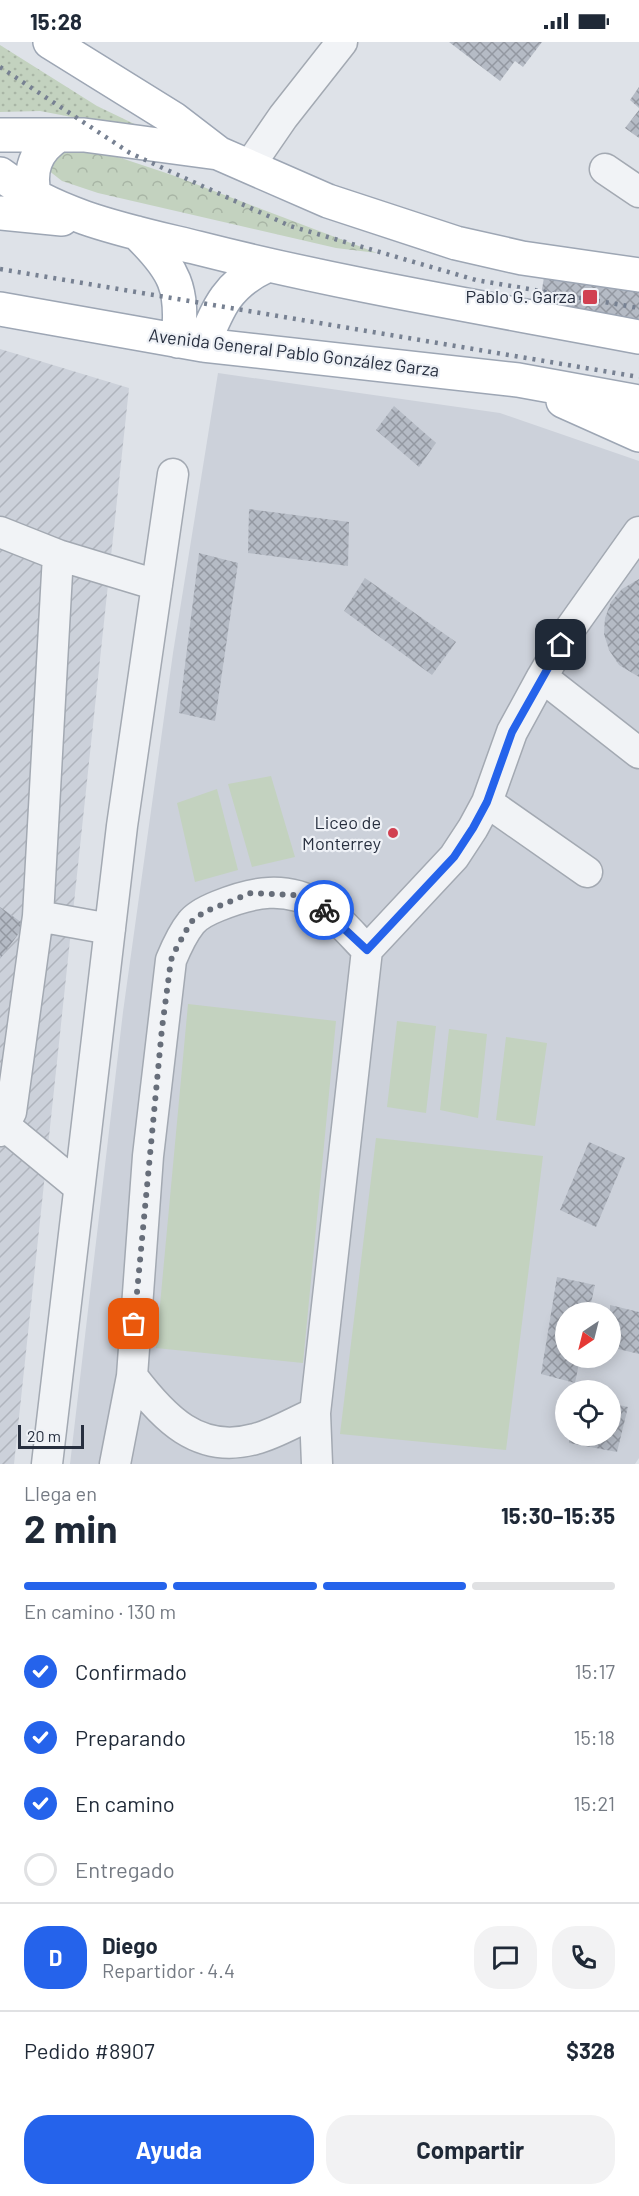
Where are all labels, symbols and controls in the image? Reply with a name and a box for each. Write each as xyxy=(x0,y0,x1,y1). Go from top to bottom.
text: 15:28 xyxy=(30,8,82,34)
place label: Pablo G. Garza xyxy=(465,285,576,307)
marker: Pablo G. Garza xyxy=(581,288,599,306)
street label: Avenida General Pablo González Garza xyxy=(148,323,441,381)
pin xyxy=(535,619,586,670)
icon: home xyxy=(544,628,577,661)
place label: Liceo de Monterrey xyxy=(302,811,381,854)
marker: Liceo de Monterrey xyxy=(386,826,400,840)
courier xyxy=(294,880,354,940)
icon: bike xyxy=(308,894,341,927)
pin xyxy=(108,1298,159,1349)
north arrow xyxy=(555,1302,621,1368)
map controls xyxy=(555,1302,621,1446)
icon: bag xyxy=(117,1307,150,1340)
button: locate xyxy=(555,1380,621,1446)
scale bar xyxy=(18,1422,84,1450)
text: 20 m xyxy=(27,1426,61,1445)
text: Llega en xyxy=(24,1481,97,1505)
text: 15:30–15:35 xyxy=(501,1502,615,1528)
text: 2 min xyxy=(24,1504,117,1551)
text: En camino · 130 m xyxy=(24,1599,176,1623)
icon: check xyxy=(24,1655,57,1688)
text: Confirmado xyxy=(75,1658,187,1684)
text: 15:17 xyxy=(574,1659,615,1683)
icon: check xyxy=(24,1721,57,1754)
text: Preparando xyxy=(75,1724,186,1750)
text: 15:18 xyxy=(574,1725,615,1749)
icon: check xyxy=(24,1787,57,1820)
text: En camino xyxy=(75,1790,175,1816)
text: 15:21 xyxy=(574,1791,615,1815)
text: Entregado xyxy=(75,1856,175,1882)
button: chat xyxy=(474,1926,537,1989)
button: phone xyxy=(552,1926,615,1989)
text: Diego xyxy=(102,1932,158,1958)
text: D xyxy=(49,1944,62,1970)
text: Repartidor · 4.4 xyxy=(102,1958,235,1982)
text: Pedido #8907 xyxy=(24,2037,155,2063)
text: $328 xyxy=(566,2037,615,2063)
button: Ayuda xyxy=(24,2115,314,2184)
button: Compartir xyxy=(326,2115,615,2184)

